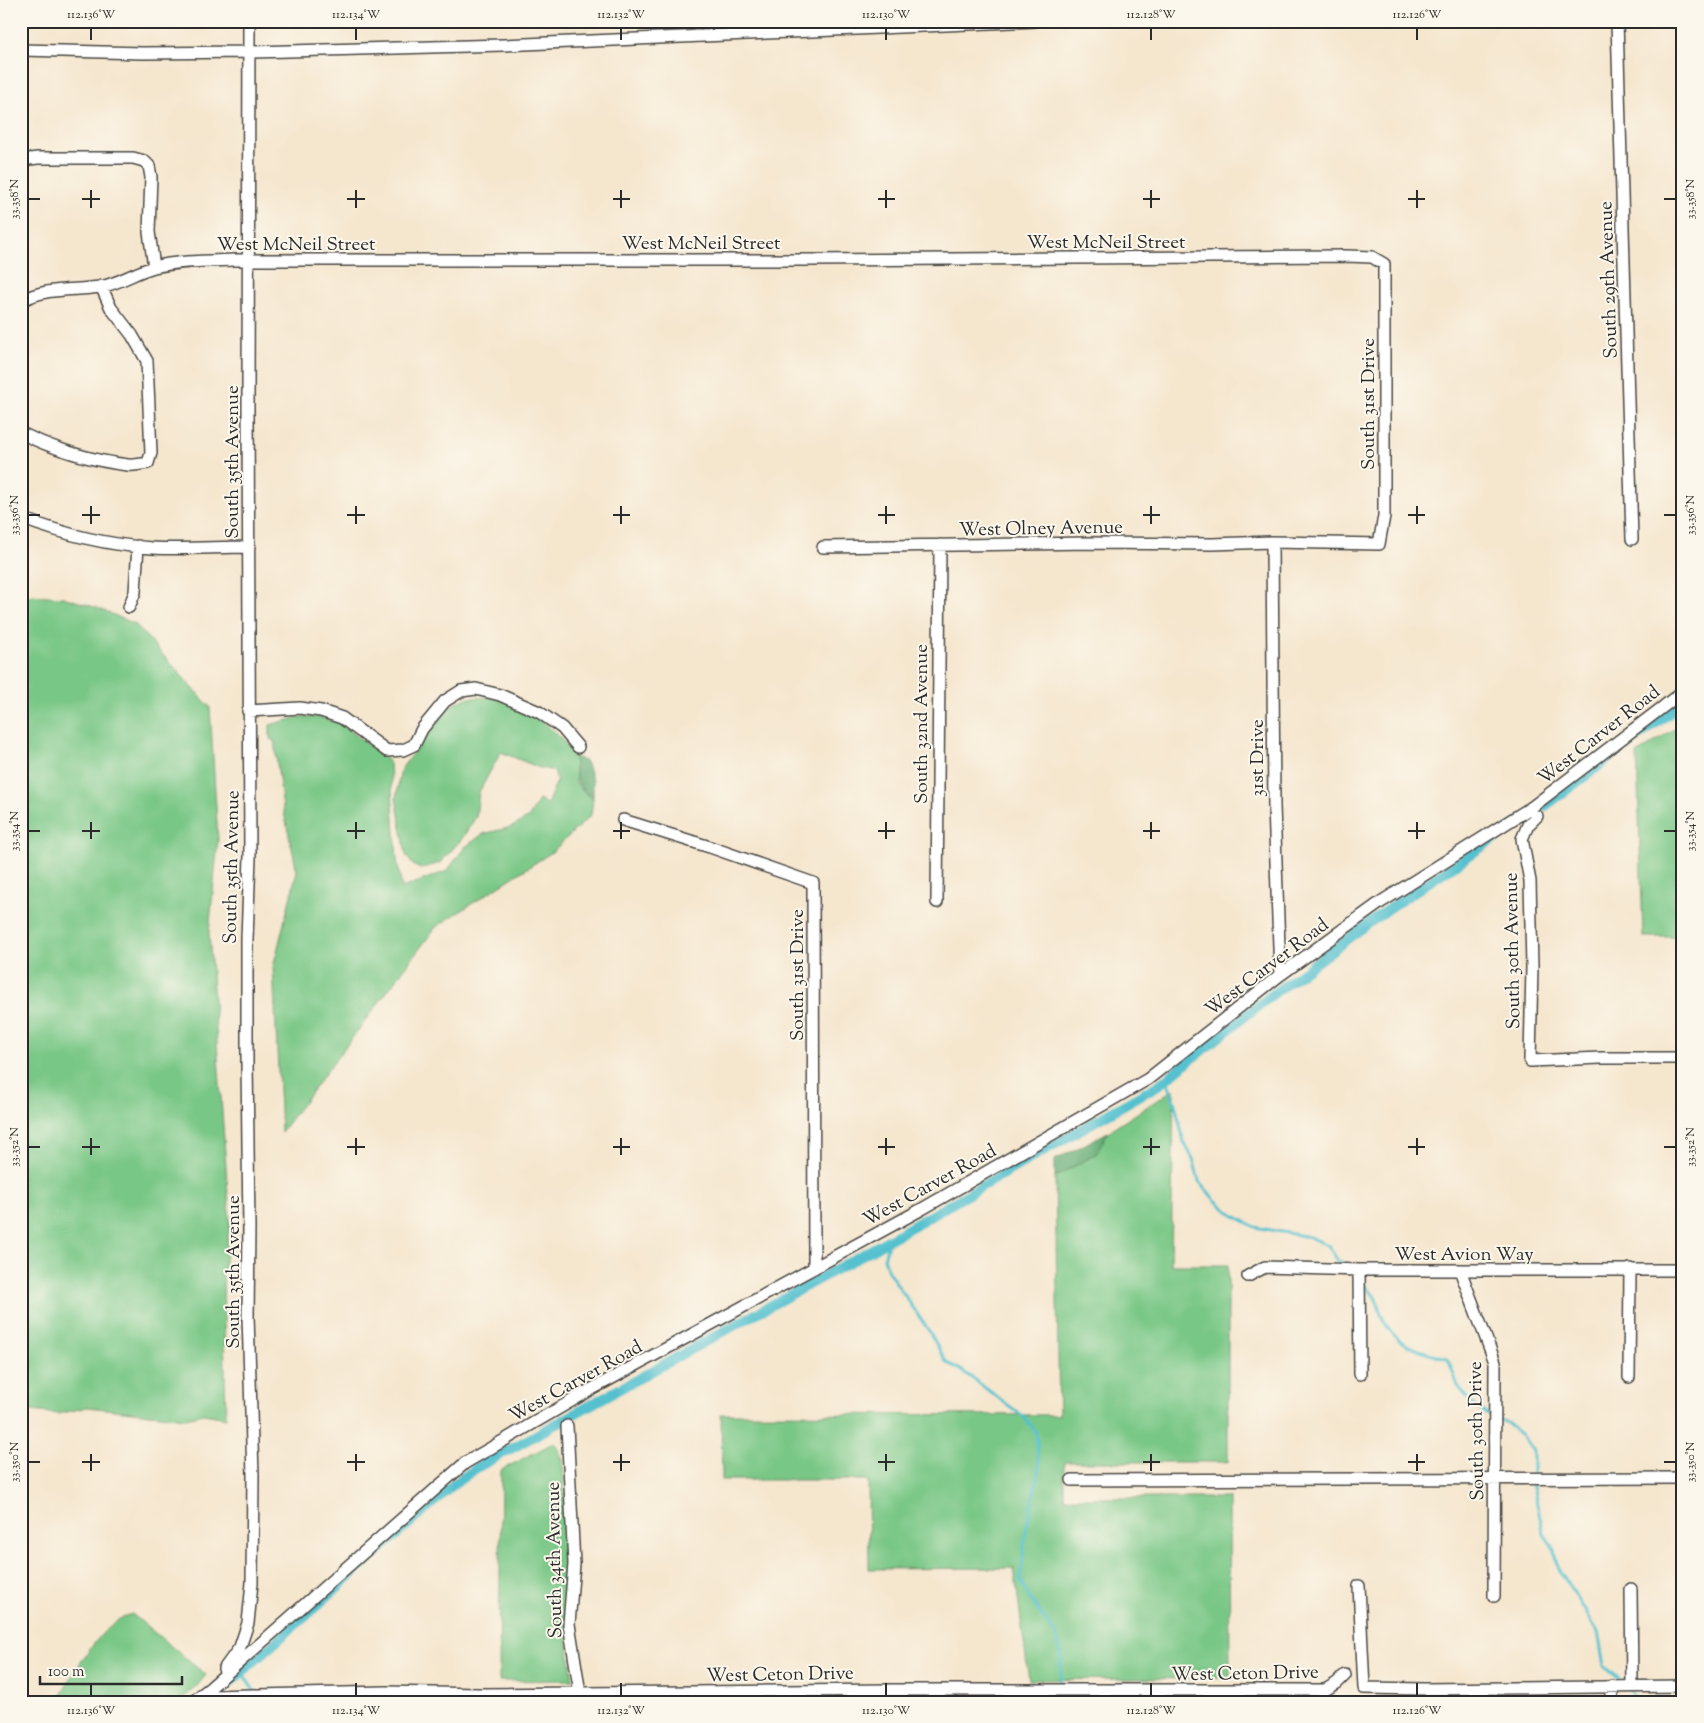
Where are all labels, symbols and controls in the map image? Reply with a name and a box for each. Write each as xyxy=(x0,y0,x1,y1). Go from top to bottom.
text: 112.136°W xyxy=(67,6,116,24)
text: 112.134°W xyxy=(332,6,381,24)
text: 112.132°W xyxy=(597,6,645,24)
text: 112.130°W xyxy=(862,6,911,24)
text: 112.128°W xyxy=(1127,6,1176,24)
text: 112.126°W xyxy=(1393,6,1442,24)
text: 33.358°N xyxy=(6,178,24,219)
text: 33.358°N xyxy=(1682,178,1700,219)
street label: South 29th Avenue xyxy=(1593,201,1626,359)
street label: West McNeil Street xyxy=(1026,230,1186,257)
street label: West McNeil Street xyxy=(621,231,781,258)
street label: West McNeil Street xyxy=(216,232,376,259)
street label: South 31st Drive xyxy=(1356,338,1383,470)
street label: South 35th Avenue xyxy=(220,385,247,539)
text: 33.356°N xyxy=(6,494,24,535)
text: 33.356°N xyxy=(1682,494,1700,535)
street label: West Olney Avenue xyxy=(959,515,1124,544)
street label: South 32nd Avenue xyxy=(909,644,936,804)
street label: West Carver Road xyxy=(1533,679,1667,792)
street label: 31st Drive xyxy=(1245,719,1272,797)
street label: South 35th Avenue xyxy=(218,790,247,944)
text: 33.354°N xyxy=(6,810,24,851)
text: 33.354°N xyxy=(1682,810,1700,851)
street label: South 30th Avenue xyxy=(1499,872,1528,1030)
street label: South 31st Drive xyxy=(785,909,812,1041)
street label: West Carver Road xyxy=(1200,912,1335,1024)
text: 33.352°N xyxy=(6,1127,24,1167)
text: 33.352°N xyxy=(1682,1127,1700,1167)
street label: West Carver Road xyxy=(859,1138,1002,1234)
street label: South 35th Avenue xyxy=(221,1195,248,1349)
street label: West Avion Way xyxy=(1394,1242,1534,1269)
street label: West Carver Road xyxy=(505,1334,648,1430)
street label: South 30th Drive xyxy=(1463,1361,1492,1501)
text: 33.350°N xyxy=(6,1441,24,1482)
text: 33.350°N xyxy=(1682,1441,1700,1482)
street label: South 34th Avenue xyxy=(541,1481,570,1638)
scale bar xyxy=(40,1653,182,1685)
street label: West Ceton Drive xyxy=(1171,1660,1319,1689)
street label: West Ceton Drive xyxy=(706,1661,854,1690)
text: 100 m xyxy=(48,1662,85,1683)
text: 112.136°W xyxy=(67,1702,116,1720)
text: 112.134°W xyxy=(332,1702,381,1720)
text: 112.132°W xyxy=(597,1702,645,1720)
text: 112.130°W xyxy=(862,1702,911,1720)
text: 112.128°W xyxy=(1127,1702,1176,1720)
text: 112.126°W xyxy=(1393,1702,1442,1720)

